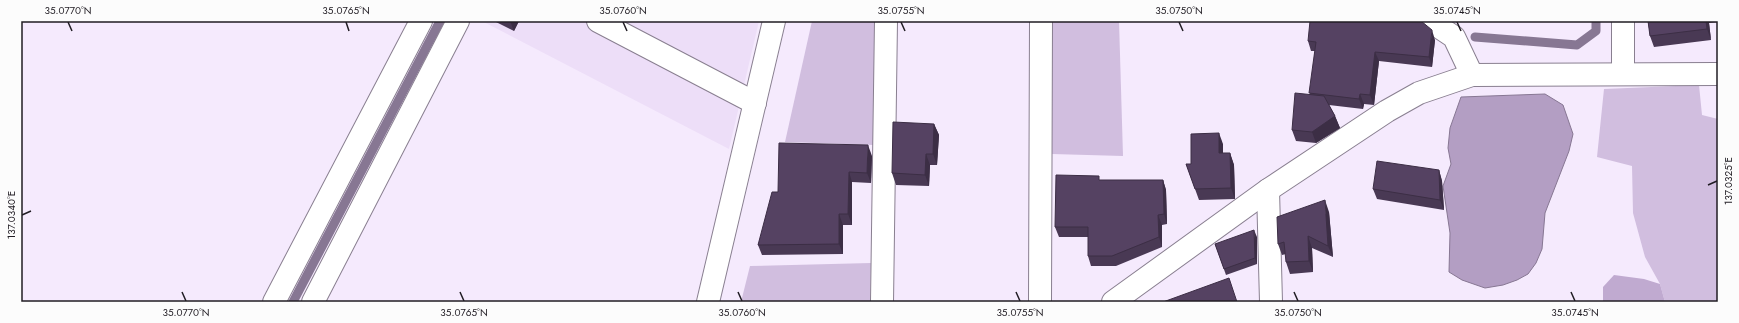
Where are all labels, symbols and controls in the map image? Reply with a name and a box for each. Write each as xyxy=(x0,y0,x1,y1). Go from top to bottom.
text: 35.0770°N xyxy=(44,3,92,18)
text: 35.0765°N xyxy=(322,3,370,18)
text: 35.0760°N xyxy=(599,3,647,18)
text: 35.0755°N xyxy=(877,3,925,18)
text: 35.0750°N xyxy=(1155,3,1203,18)
text: 35.0745°N xyxy=(1433,3,1481,18)
text: 137.0325°E xyxy=(1721,157,1736,205)
text: 137.0340°E xyxy=(4,191,19,239)
text: 35.0770°N xyxy=(162,305,210,320)
text: 35.0765°N xyxy=(440,305,488,320)
text: 35.0760°N xyxy=(718,305,766,320)
text: 35.0755°N xyxy=(996,305,1044,320)
text: 35.0750°N xyxy=(1274,305,1322,320)
text: 35.0745°N xyxy=(1551,305,1599,320)

